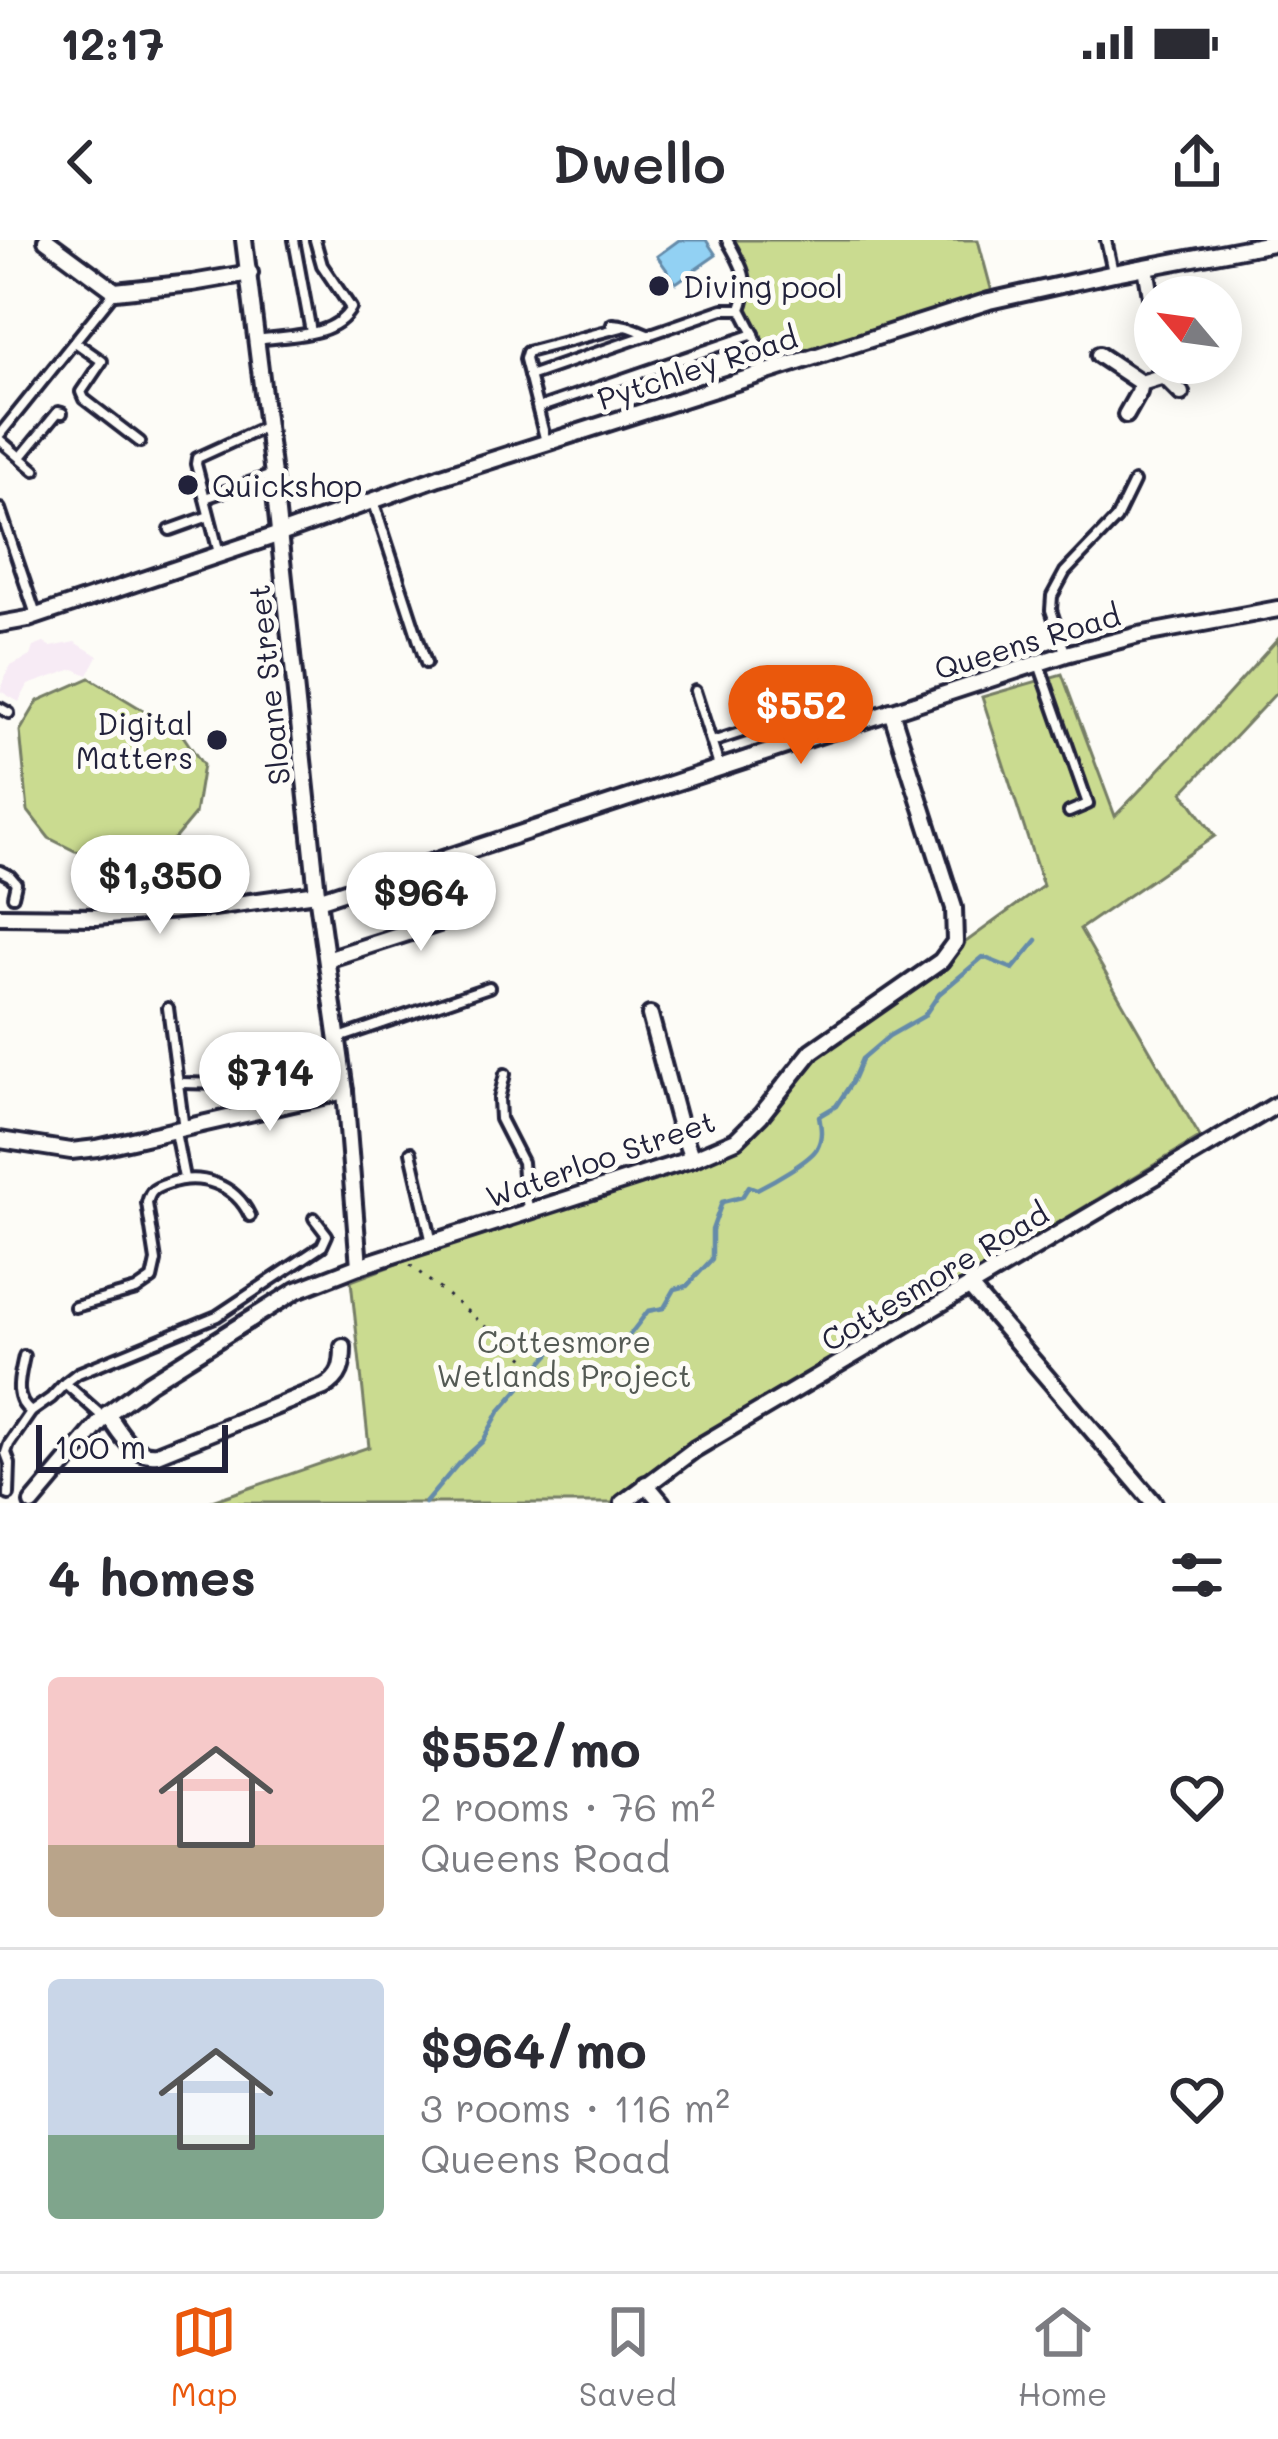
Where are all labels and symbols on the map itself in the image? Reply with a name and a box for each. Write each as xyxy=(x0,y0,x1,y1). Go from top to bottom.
place label: Diving pool xyxy=(683,266,843,306)
marker: Diving pool xyxy=(646,273,672,299)
north arrow xyxy=(1134,276,1242,384)
street label: Pytchley Road xyxy=(592,316,802,418)
place label: Quickshop xyxy=(212,465,362,505)
marker: Quickshop xyxy=(175,472,201,498)
street label: Sloane Street xyxy=(238,583,298,787)
street label: Queens Road xyxy=(929,594,1125,688)
pin: $552 xyxy=(730,665,872,767)
place label: Digital Matters xyxy=(76,703,193,777)
marker: Digital Matters xyxy=(204,727,230,753)
pin: $1,350 xyxy=(62,835,258,937)
pin: $964 xyxy=(350,852,492,954)
pin: $714 xyxy=(199,1032,341,1134)
street label: Waterloo Street xyxy=(480,1100,720,1216)
street label: Cottesmore Road xyxy=(813,1192,1055,1360)
park label: Cottesmore Wetlands Project xyxy=(437,1321,691,1395)
scale bar xyxy=(36,1419,228,1472)

